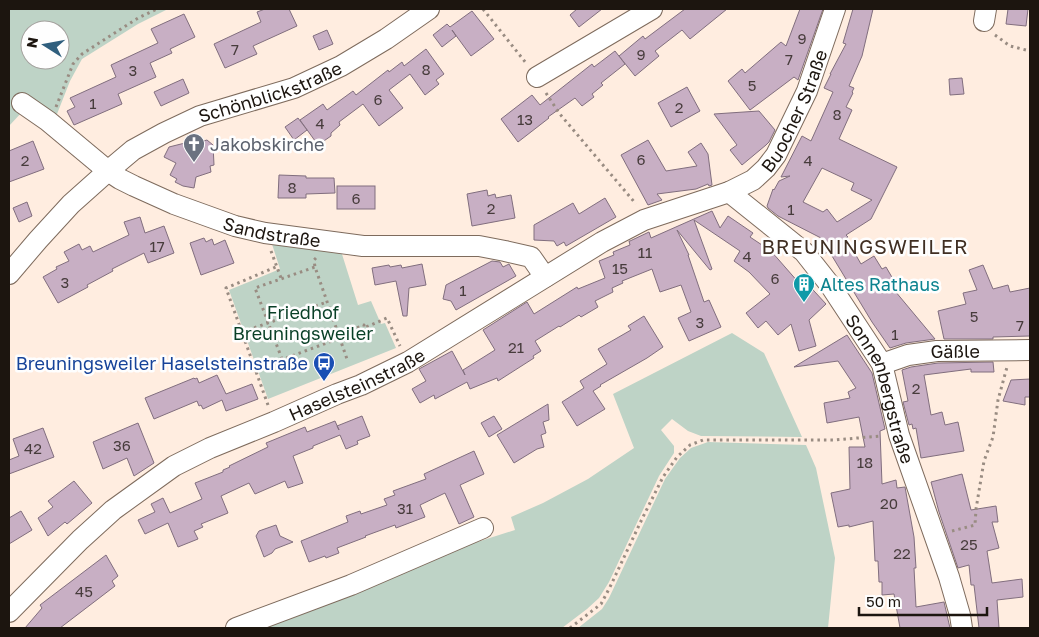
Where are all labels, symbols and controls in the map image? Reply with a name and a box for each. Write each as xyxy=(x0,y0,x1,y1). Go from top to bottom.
north arrow xyxy=(20,20,70,70)
house number: 9 xyxy=(797,29,807,47)
text: N xyxy=(22,36,41,49)
house number: 7 xyxy=(231,40,239,58)
house number: 9 xyxy=(636,45,646,63)
street label: Buocher Straße xyxy=(756,47,831,176)
house number: 7 xyxy=(785,50,793,68)
street label: Schönblickstraße xyxy=(196,56,345,127)
house number: 8 xyxy=(421,60,431,78)
house number: 3 xyxy=(129,61,137,79)
house number: 5 xyxy=(748,76,756,94)
house number: 6 xyxy=(373,90,383,108)
house number: 1 xyxy=(89,94,97,112)
house number: 2 xyxy=(675,98,683,116)
house number: 8 xyxy=(832,105,842,123)
house number: 13 xyxy=(517,110,533,128)
house number: 4 xyxy=(315,114,325,132)
church icon: Jakobskirche xyxy=(182,132,206,163)
place label: Jakobskirche xyxy=(210,133,325,155)
house number: 6 xyxy=(636,150,646,168)
house number: 2 xyxy=(21,151,29,169)
house number: 4 xyxy=(803,151,813,169)
house number: 8 xyxy=(287,178,297,196)
house number: 6 xyxy=(351,189,361,207)
house number: 2 xyxy=(487,199,495,217)
house number: 1 xyxy=(787,200,795,218)
street label: Sandstraße xyxy=(220,212,322,251)
district label: BREUNINGSWEILER xyxy=(761,234,969,258)
house number: 17 xyxy=(149,237,165,255)
house number: 11 xyxy=(638,243,652,261)
house number: 4 xyxy=(742,247,752,265)
house number: 15 xyxy=(612,259,628,277)
house number: 6 xyxy=(770,269,780,287)
building icon: Altes Rathaus xyxy=(792,272,816,303)
house number: 3 xyxy=(61,273,69,291)
place label: Altes Rathaus xyxy=(820,273,940,295)
house number: 1 xyxy=(459,281,467,299)
park label: Friedhof Breuningsweiler xyxy=(233,301,373,344)
house number: 5 xyxy=(970,307,978,325)
street label: Sonnenbergstraße xyxy=(841,310,919,466)
house number: 3 xyxy=(696,313,704,331)
house number: 7 xyxy=(1016,316,1024,334)
house number: 1 xyxy=(891,325,899,343)
house number: 21 xyxy=(508,338,524,356)
street label: Gäßle xyxy=(929,339,980,363)
street label: Haselsteinstraße xyxy=(285,343,429,425)
bus stop icon: Breuningsweiler Haselsteinstraße xyxy=(312,351,336,382)
place label: Breuningsweiler Haselsteinstraße xyxy=(16,352,308,374)
house number: 2 xyxy=(912,379,920,397)
house number: 36 xyxy=(113,436,131,454)
house number: 42 xyxy=(24,439,42,457)
house number: 18 xyxy=(857,453,873,471)
house number: 20 xyxy=(880,494,898,512)
house number: 31 xyxy=(397,499,413,517)
house number: 25 xyxy=(960,535,978,553)
house number: 22 xyxy=(893,544,911,562)
house number: 45 xyxy=(75,582,93,600)
scale bar xyxy=(859,584,986,616)
text: 50 m xyxy=(866,592,901,610)

